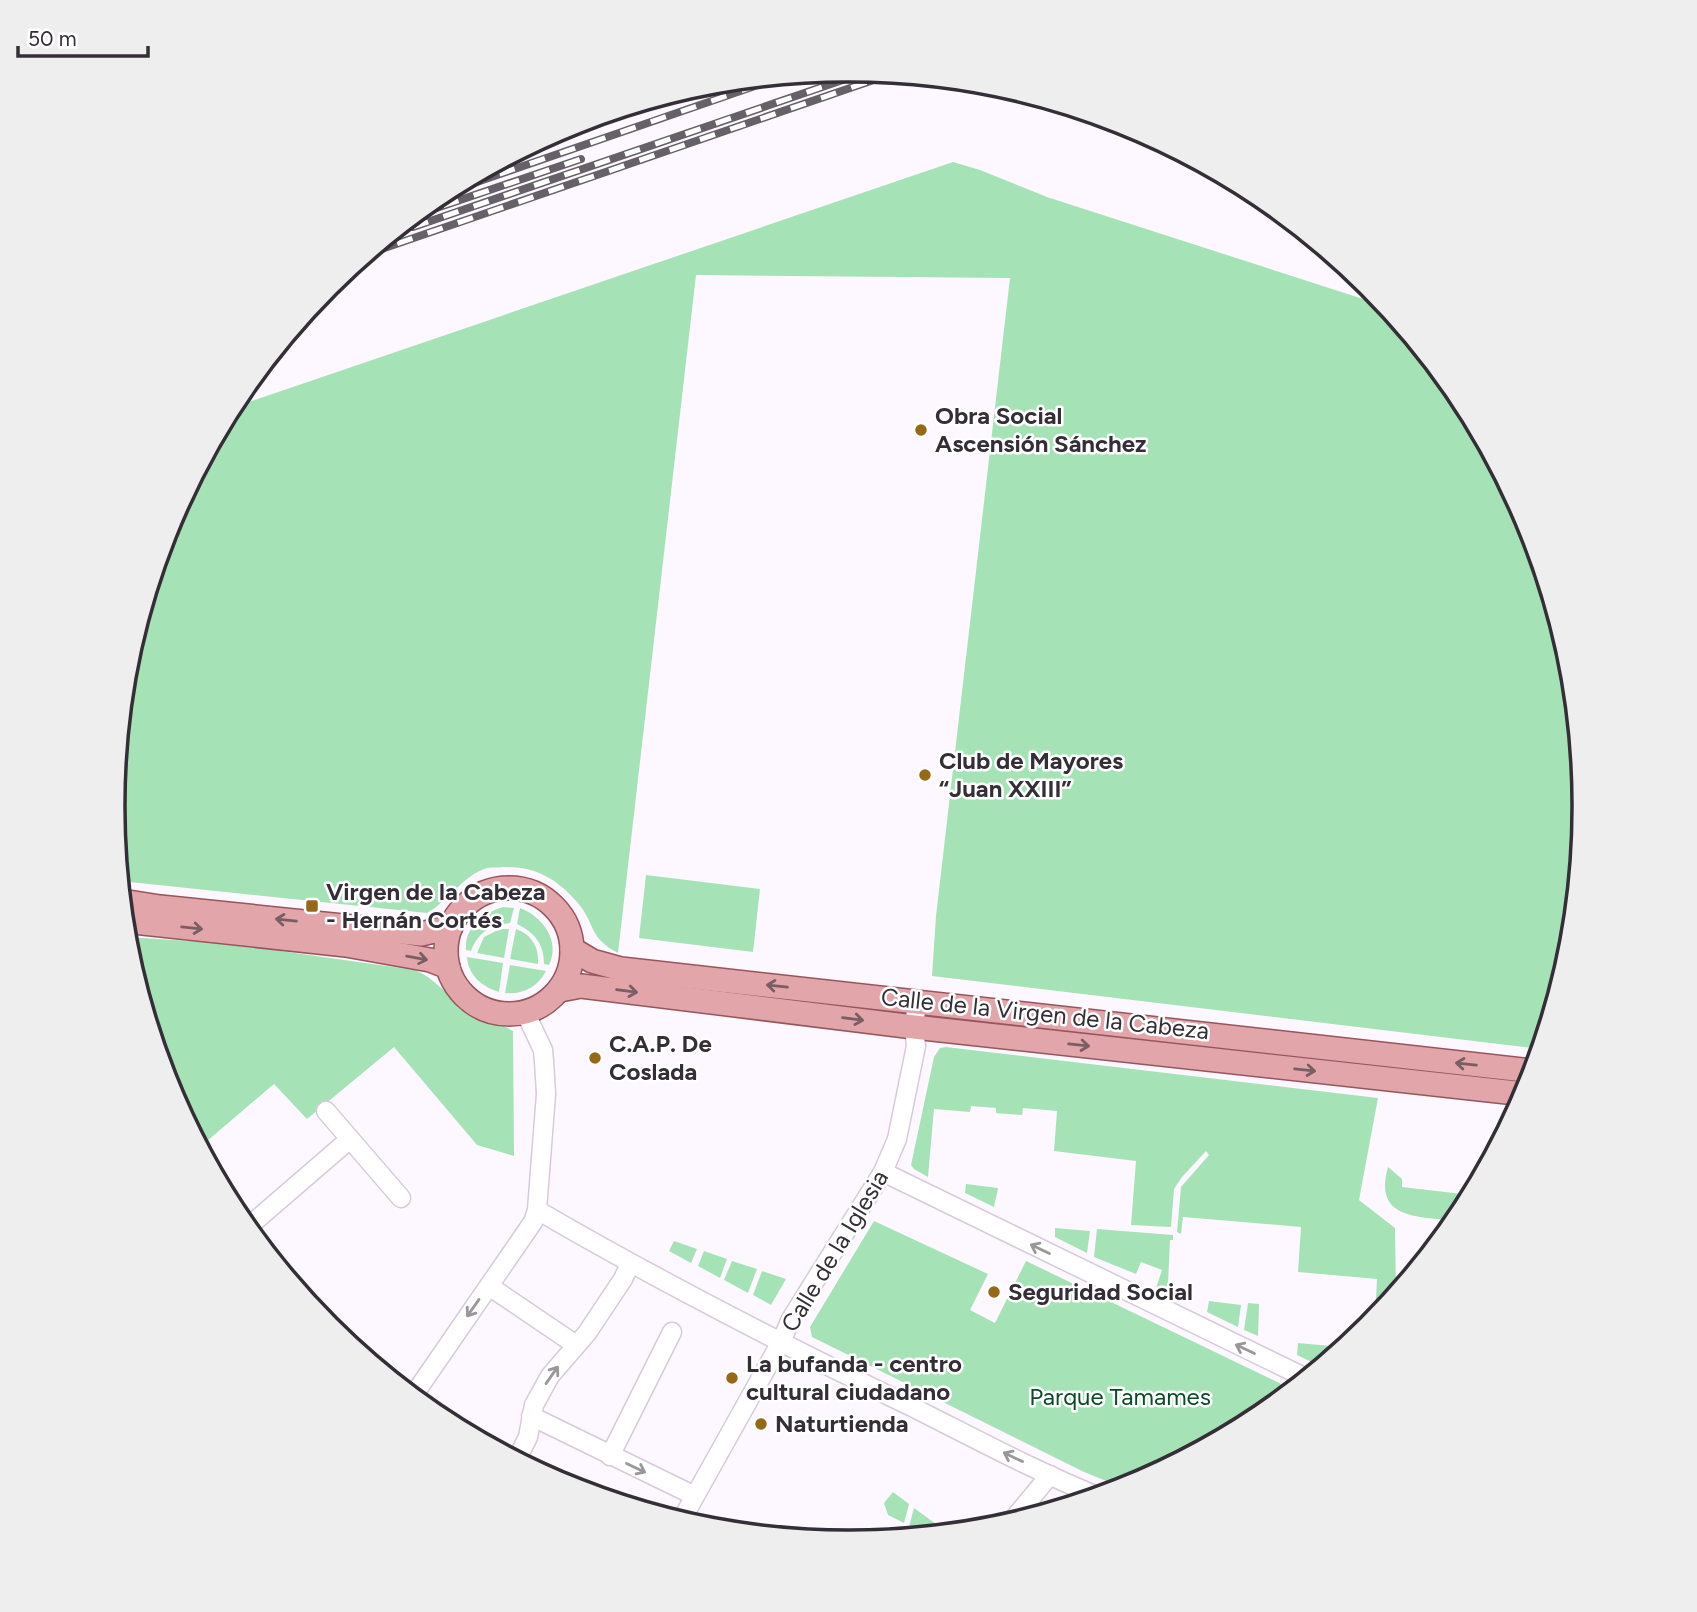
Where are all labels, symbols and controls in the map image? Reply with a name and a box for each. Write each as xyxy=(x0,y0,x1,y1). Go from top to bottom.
scale bar xyxy=(18,14,147,58)
text: 50 m xyxy=(28,26,77,51)
place label: Obra Social Ascensión Sánchez xyxy=(935,401,1147,458)
marker: Obra Social Ascensión Sánchez xyxy=(913,422,929,438)
place label: Club de Mayores “Juan XXIII” xyxy=(939,746,1123,803)
marker: Club de Mayores “Juan XXIII” xyxy=(917,767,933,783)
place label: Virgen de la Cabeza - Hernán Cortés xyxy=(326,877,546,934)
marker: Virgen de la Cabeza - Hernán Cortés xyxy=(304,898,320,914)
one-way arrow xyxy=(276,913,298,926)
one-way arrow xyxy=(180,922,202,935)
one-way arrow xyxy=(405,952,428,965)
one-way arrow xyxy=(766,980,789,993)
street label: Calle de la Virgen de la Cabeza xyxy=(880,982,1211,1045)
one-way arrow xyxy=(615,985,638,998)
one-way arrow xyxy=(841,1013,864,1026)
place label: C.A.P. De Coslada xyxy=(609,1029,712,1086)
one-way arrow xyxy=(1067,1039,1090,1052)
marker: C.A.P. De Coslada xyxy=(587,1050,603,1066)
one-way arrow xyxy=(1455,1057,1477,1070)
one-way arrow xyxy=(1293,1063,1316,1076)
street label: Calle de la Iglesia xyxy=(775,1165,894,1337)
one-way arrow xyxy=(1030,1241,1051,1255)
place label: Seguridad Social xyxy=(1008,1277,1193,1306)
marker: Seguridad Social xyxy=(986,1284,1002,1300)
one-way arrow xyxy=(466,1298,480,1317)
one-way arrow xyxy=(1234,1341,1255,1354)
place label: La bufanda - centro cultural ciudadano xyxy=(746,1349,962,1406)
one-way arrow xyxy=(545,1366,559,1385)
marker: La bufanda - centro cultural ciudadano xyxy=(724,1370,740,1386)
park label: Parque Tamames xyxy=(1029,1382,1211,1411)
place label: Naturtienda xyxy=(775,1409,909,1438)
marker: Naturtienda xyxy=(753,1416,769,1432)
one-way arrow xyxy=(1003,1450,1024,1464)
one-way arrow xyxy=(625,1462,646,1475)

